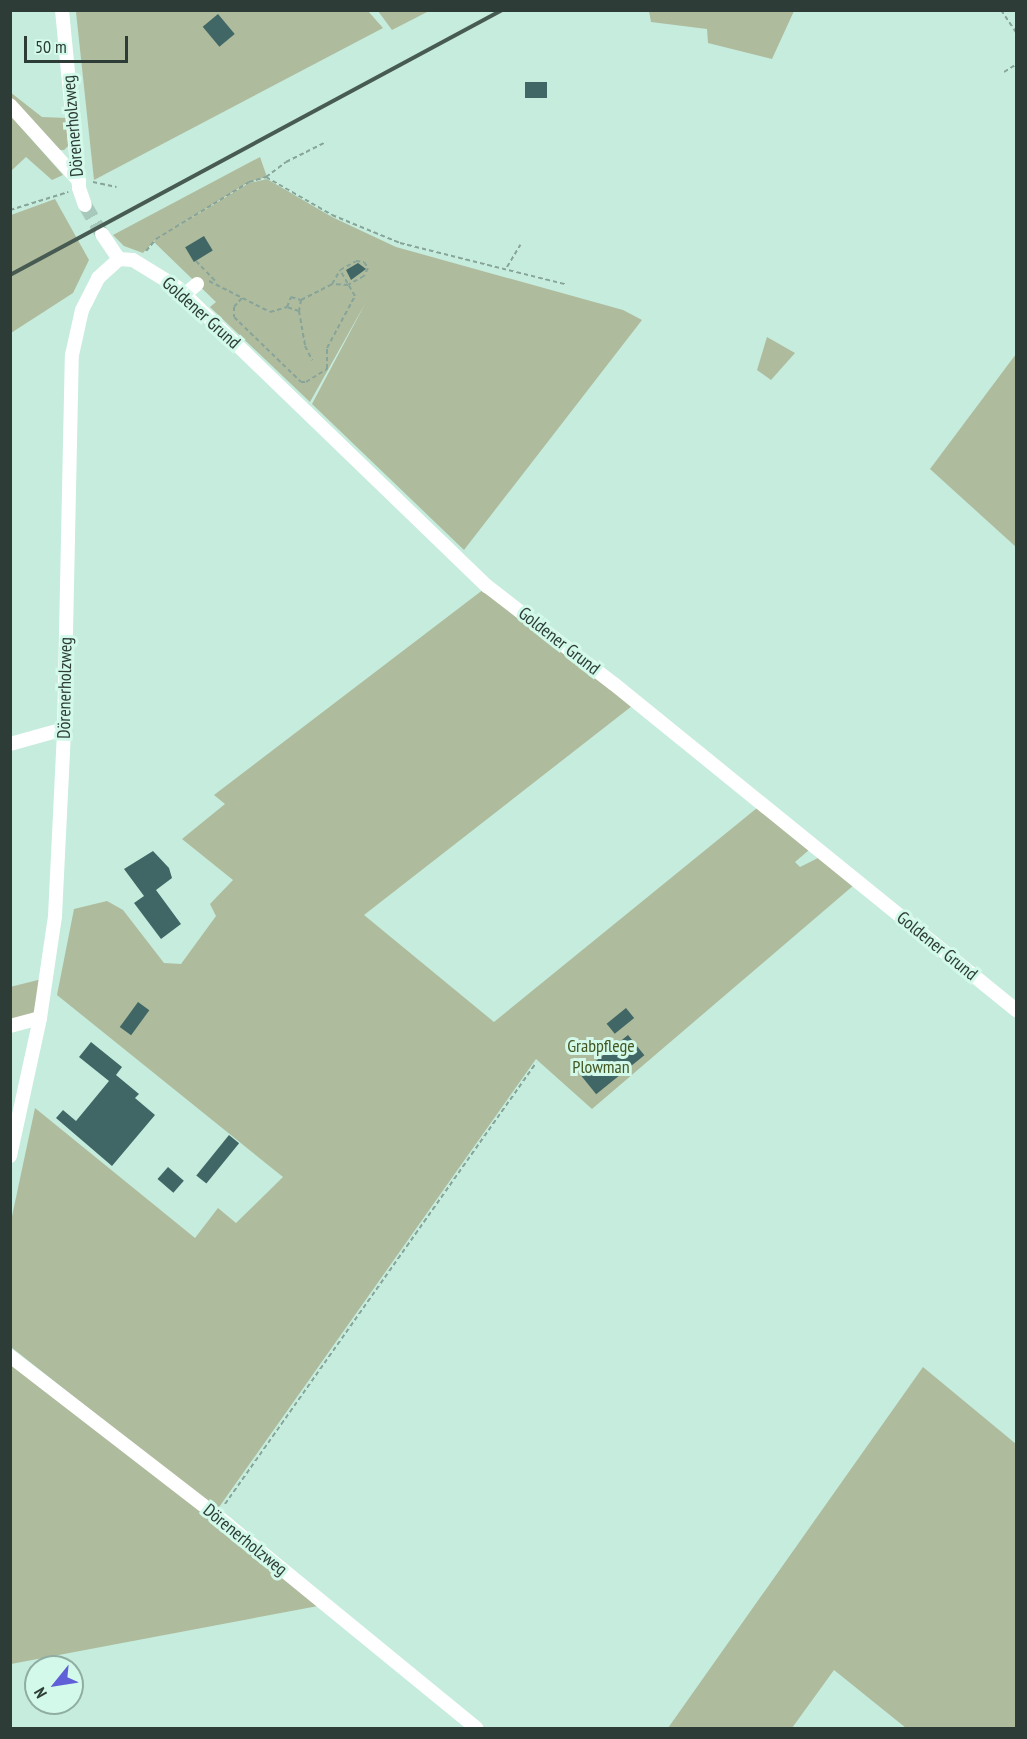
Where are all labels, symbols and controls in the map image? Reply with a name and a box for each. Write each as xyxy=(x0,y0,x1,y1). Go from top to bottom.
scale bar xyxy=(27,24,130,62)
text: 50 m xyxy=(35,35,67,58)
street label: Dörenerholzweg xyxy=(58,74,88,178)
street label: Goldener Grund xyxy=(158,272,244,354)
street label: Goldener Grund xyxy=(514,602,604,680)
street label: Dörenerholzweg xyxy=(53,637,77,739)
street label: Goldener Grund xyxy=(892,907,982,985)
park label: Grabpflege Plowman xyxy=(567,1036,635,1078)
street label: Dörenerholzweg xyxy=(199,1500,291,1580)
north arrow xyxy=(24,1655,84,1715)
text: N xyxy=(29,1684,51,1702)

